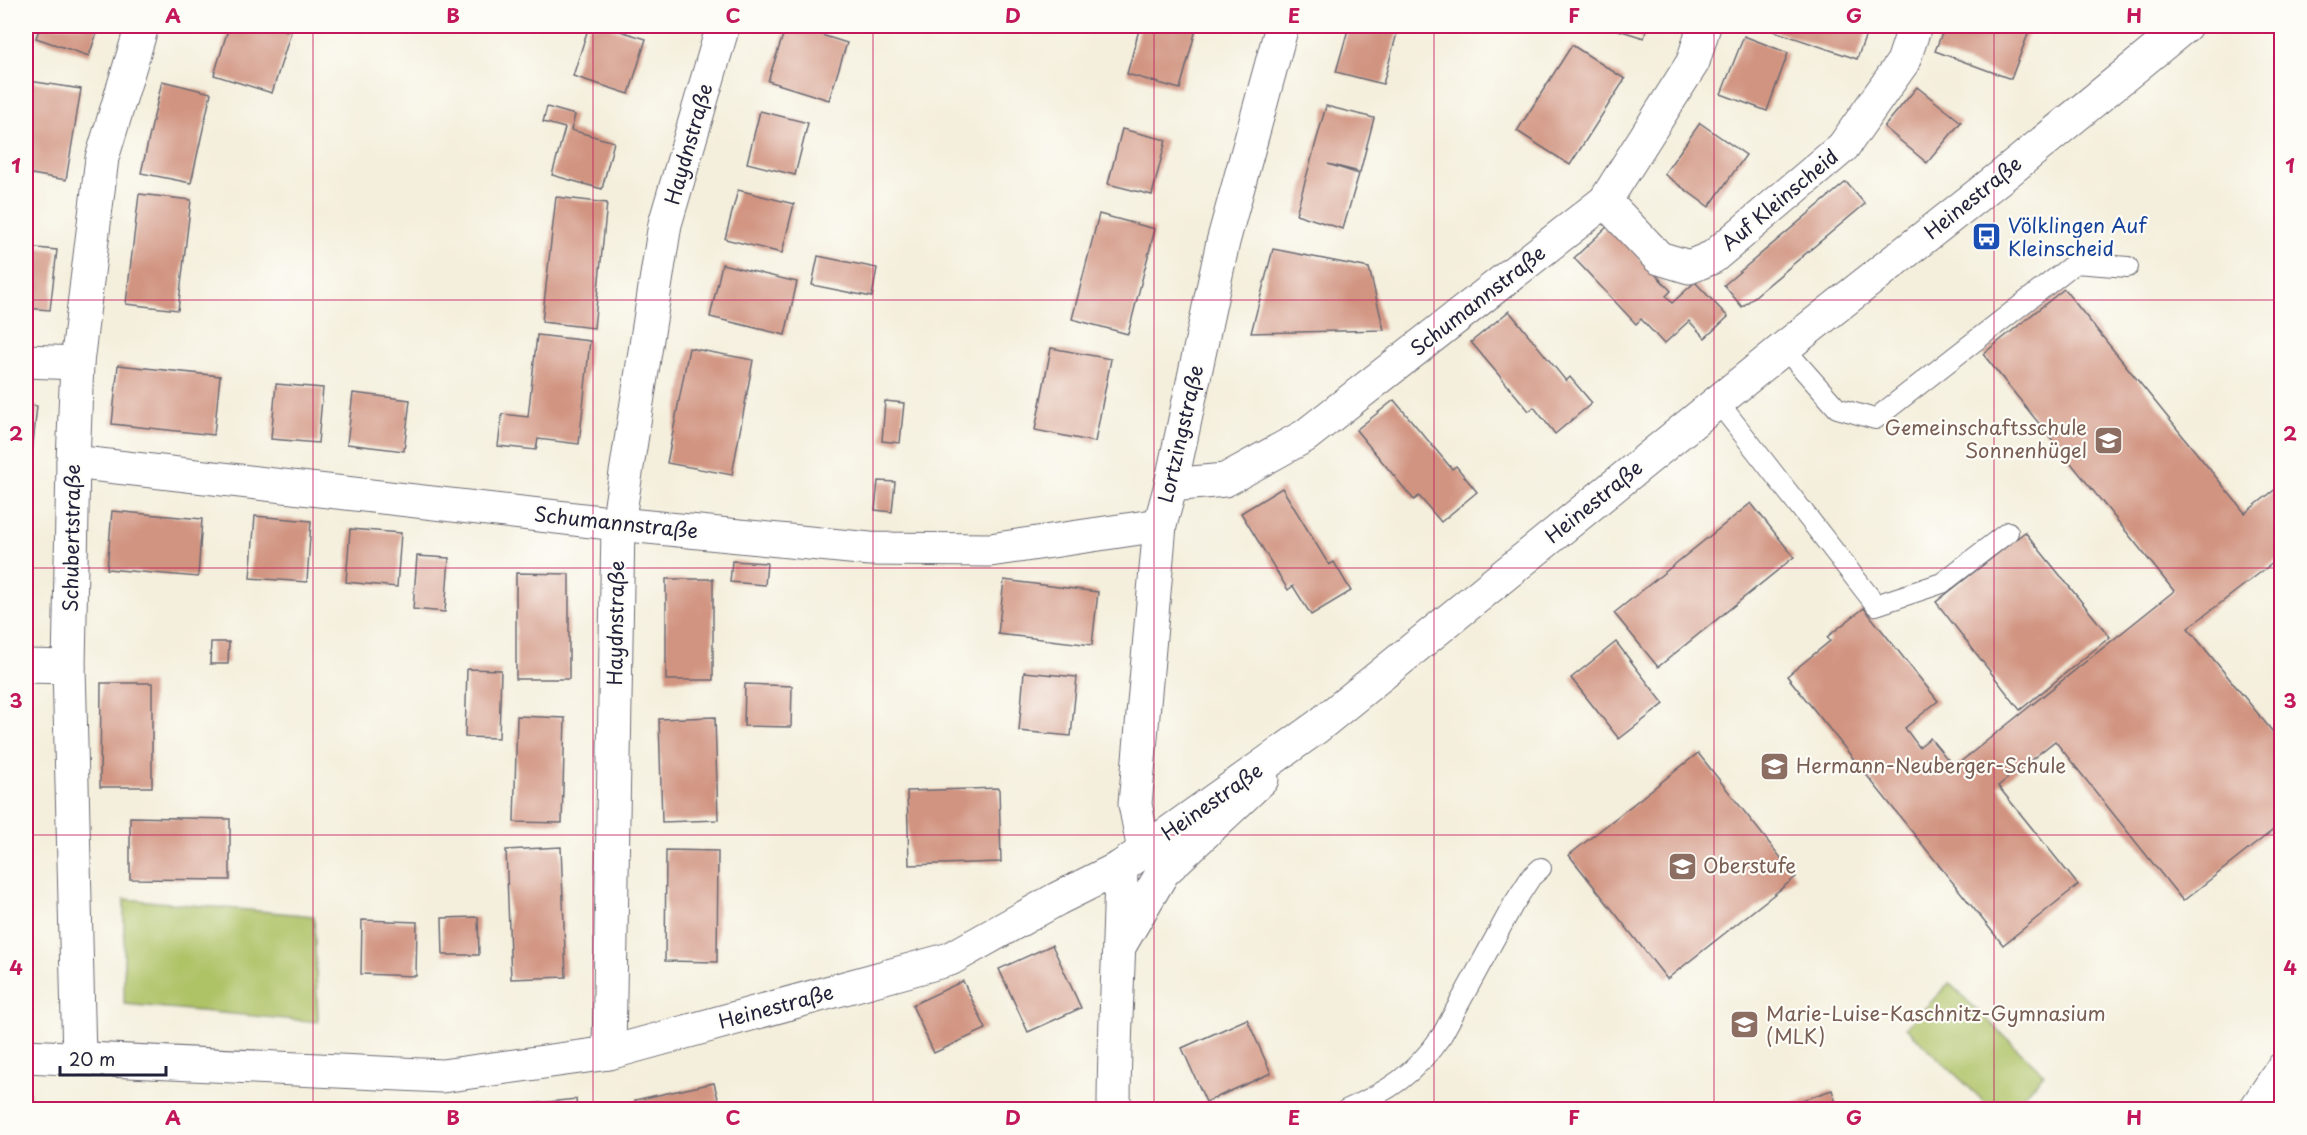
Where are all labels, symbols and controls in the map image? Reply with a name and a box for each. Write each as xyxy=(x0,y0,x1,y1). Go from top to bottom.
text: A xyxy=(165,0,181,30)
text: B xyxy=(446,0,460,30)
text: C xyxy=(725,0,741,30)
text: D xyxy=(1005,0,1021,30)
text: E xyxy=(1288,0,1300,30)
text: F xyxy=(1568,0,1580,30)
text: G xyxy=(1846,0,1862,30)
text: H xyxy=(2126,0,2142,30)
street label: Haydnstraße xyxy=(656,80,720,208)
street label: Auf Kleinscheid xyxy=(1714,141,1844,257)
street label: Heinestraße xyxy=(1917,148,2028,246)
text: 1 xyxy=(11,150,21,180)
text: 1 xyxy=(2285,150,2295,180)
place label: Völklingen Auf Kleinscheid xyxy=(2008,210,2148,263)
bus stop icon: Völklingen Auf Kleinscheid xyxy=(1971,221,2003,253)
street label: Schumannstraße xyxy=(1403,238,1552,363)
street label: Lortzingstraße xyxy=(1150,362,1210,506)
place label: Gemeinschaftsschule Sonnenhügel xyxy=(1885,412,2087,465)
text: 2 xyxy=(9,418,23,448)
text: 2 xyxy=(2283,418,2297,448)
school or university icon: Gemeinschaftsschule Sonnenhügel xyxy=(2092,424,2124,456)
street label: Heinestraße xyxy=(1538,452,1649,550)
street label: Schubertstraße xyxy=(55,464,87,612)
street label: Schumannstraße xyxy=(533,498,700,546)
street label: Haydnstraße xyxy=(599,560,631,686)
text: 3 xyxy=(9,685,23,715)
text: 3 xyxy=(2283,685,2297,715)
school or university icon: Hermann-Neuberger-Schule xyxy=(1759,750,1791,782)
place label: Hermann-Neuberger-Schule xyxy=(1796,750,2066,780)
street label: Heinestraße xyxy=(1155,755,1268,847)
school or university icon: Oberstufe xyxy=(1666,850,1698,882)
place label: Oberstufe xyxy=(1703,850,1796,880)
text: 4 xyxy=(9,952,23,982)
text: 4 xyxy=(2283,952,2297,982)
street label: Heinestraße xyxy=(715,976,837,1036)
place label: Marie-Luise-Kaschnitz-Gymnasium (MLK) xyxy=(1766,998,2106,1051)
school or university icon: Marie-Luise-Kaschnitz-Gymnasium (MLK) xyxy=(1729,1009,1761,1041)
scale bar xyxy=(60,1039,166,1077)
text: 20 m xyxy=(69,1045,115,1072)
text: A xyxy=(165,1102,181,1132)
text: B xyxy=(446,1102,460,1132)
text: C xyxy=(725,1102,741,1132)
text: D xyxy=(1005,1102,1021,1132)
text: E xyxy=(1288,1102,1300,1132)
text: F xyxy=(1568,1102,1580,1132)
text: G xyxy=(1846,1102,1862,1132)
text: H xyxy=(2126,1102,2142,1132)

